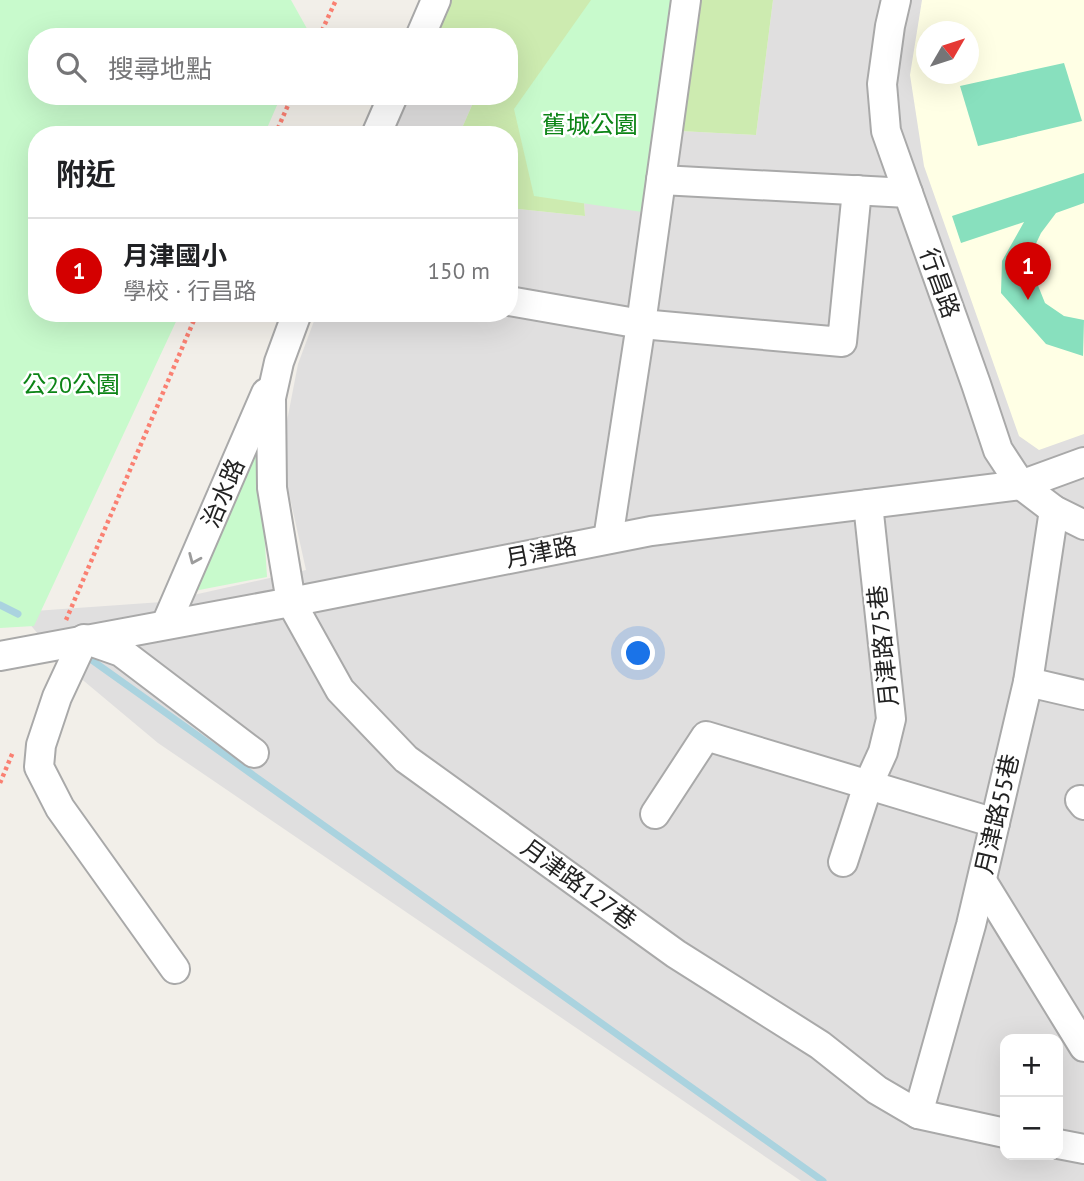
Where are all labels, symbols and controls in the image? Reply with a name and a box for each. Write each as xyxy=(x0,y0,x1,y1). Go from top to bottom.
north arrow xyxy=(916,21,979,84)
search box xyxy=(28,28,518,105)
icon: search xyxy=(52,48,90,86)
text: 搜尋地點 xyxy=(108,52,212,85)
park label: 舊城公園 xyxy=(542,109,638,140)
text: 附近 xyxy=(56,154,116,193)
text: 月津國小 xyxy=(123,239,227,272)
pin: 1 xyxy=(1005,242,1051,300)
street label: 行昌路 xyxy=(913,244,967,322)
text: 1 xyxy=(72,256,86,285)
text: 150 m xyxy=(428,256,490,285)
text: 學校 · 行昌路 xyxy=(123,276,256,305)
park label: 公20公園 xyxy=(22,369,120,400)
street label: 治水路 xyxy=(195,454,251,532)
street label: 月津路 xyxy=(503,530,579,574)
one-way arrow xyxy=(188,552,202,565)
street label: 月津路75巷 xyxy=(861,584,905,708)
your location xyxy=(621,636,655,670)
street label: 月津路55巷 xyxy=(968,751,1026,877)
street label: 月津路127巷 xyxy=(515,832,643,936)
map controls xyxy=(1000,1034,1063,1160)
button: + xyxy=(1000,1034,1063,1097)
button: − xyxy=(1000,1097,1063,1160)

